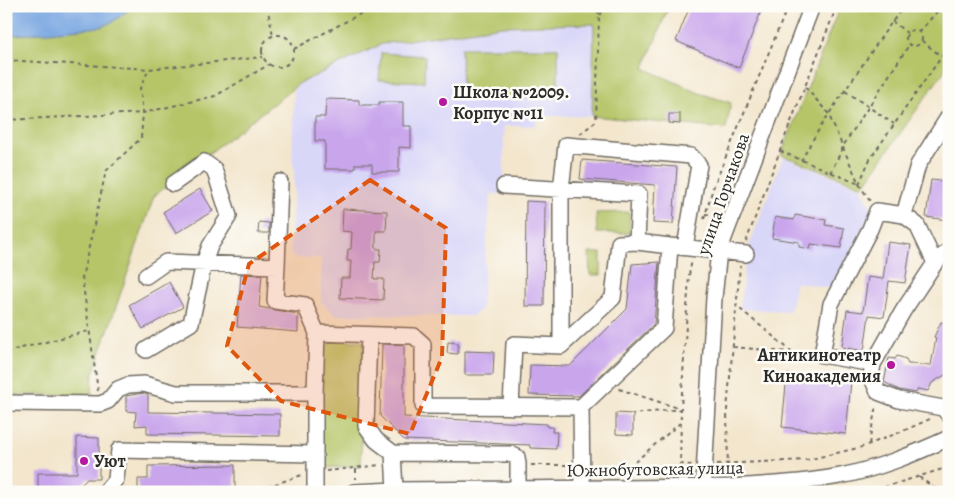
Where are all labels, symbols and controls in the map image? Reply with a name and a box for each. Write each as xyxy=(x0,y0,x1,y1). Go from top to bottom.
place label: Школа №2009. Корпус №11 xyxy=(453,80,569,125)
marker: Школа №2009. Корпус №11 xyxy=(437,96,449,108)
street label: улица Горчакова xyxy=(691,129,755,259)
place label: Антикинотеатр Киноакадемия xyxy=(757,343,881,388)
marker: Антикинотеатр Киноакадемия xyxy=(885,359,897,371)
place label: Уют xyxy=(94,449,126,473)
marker: Уют xyxy=(78,455,90,467)
street label: Южнобутовская улица xyxy=(566,455,745,483)

